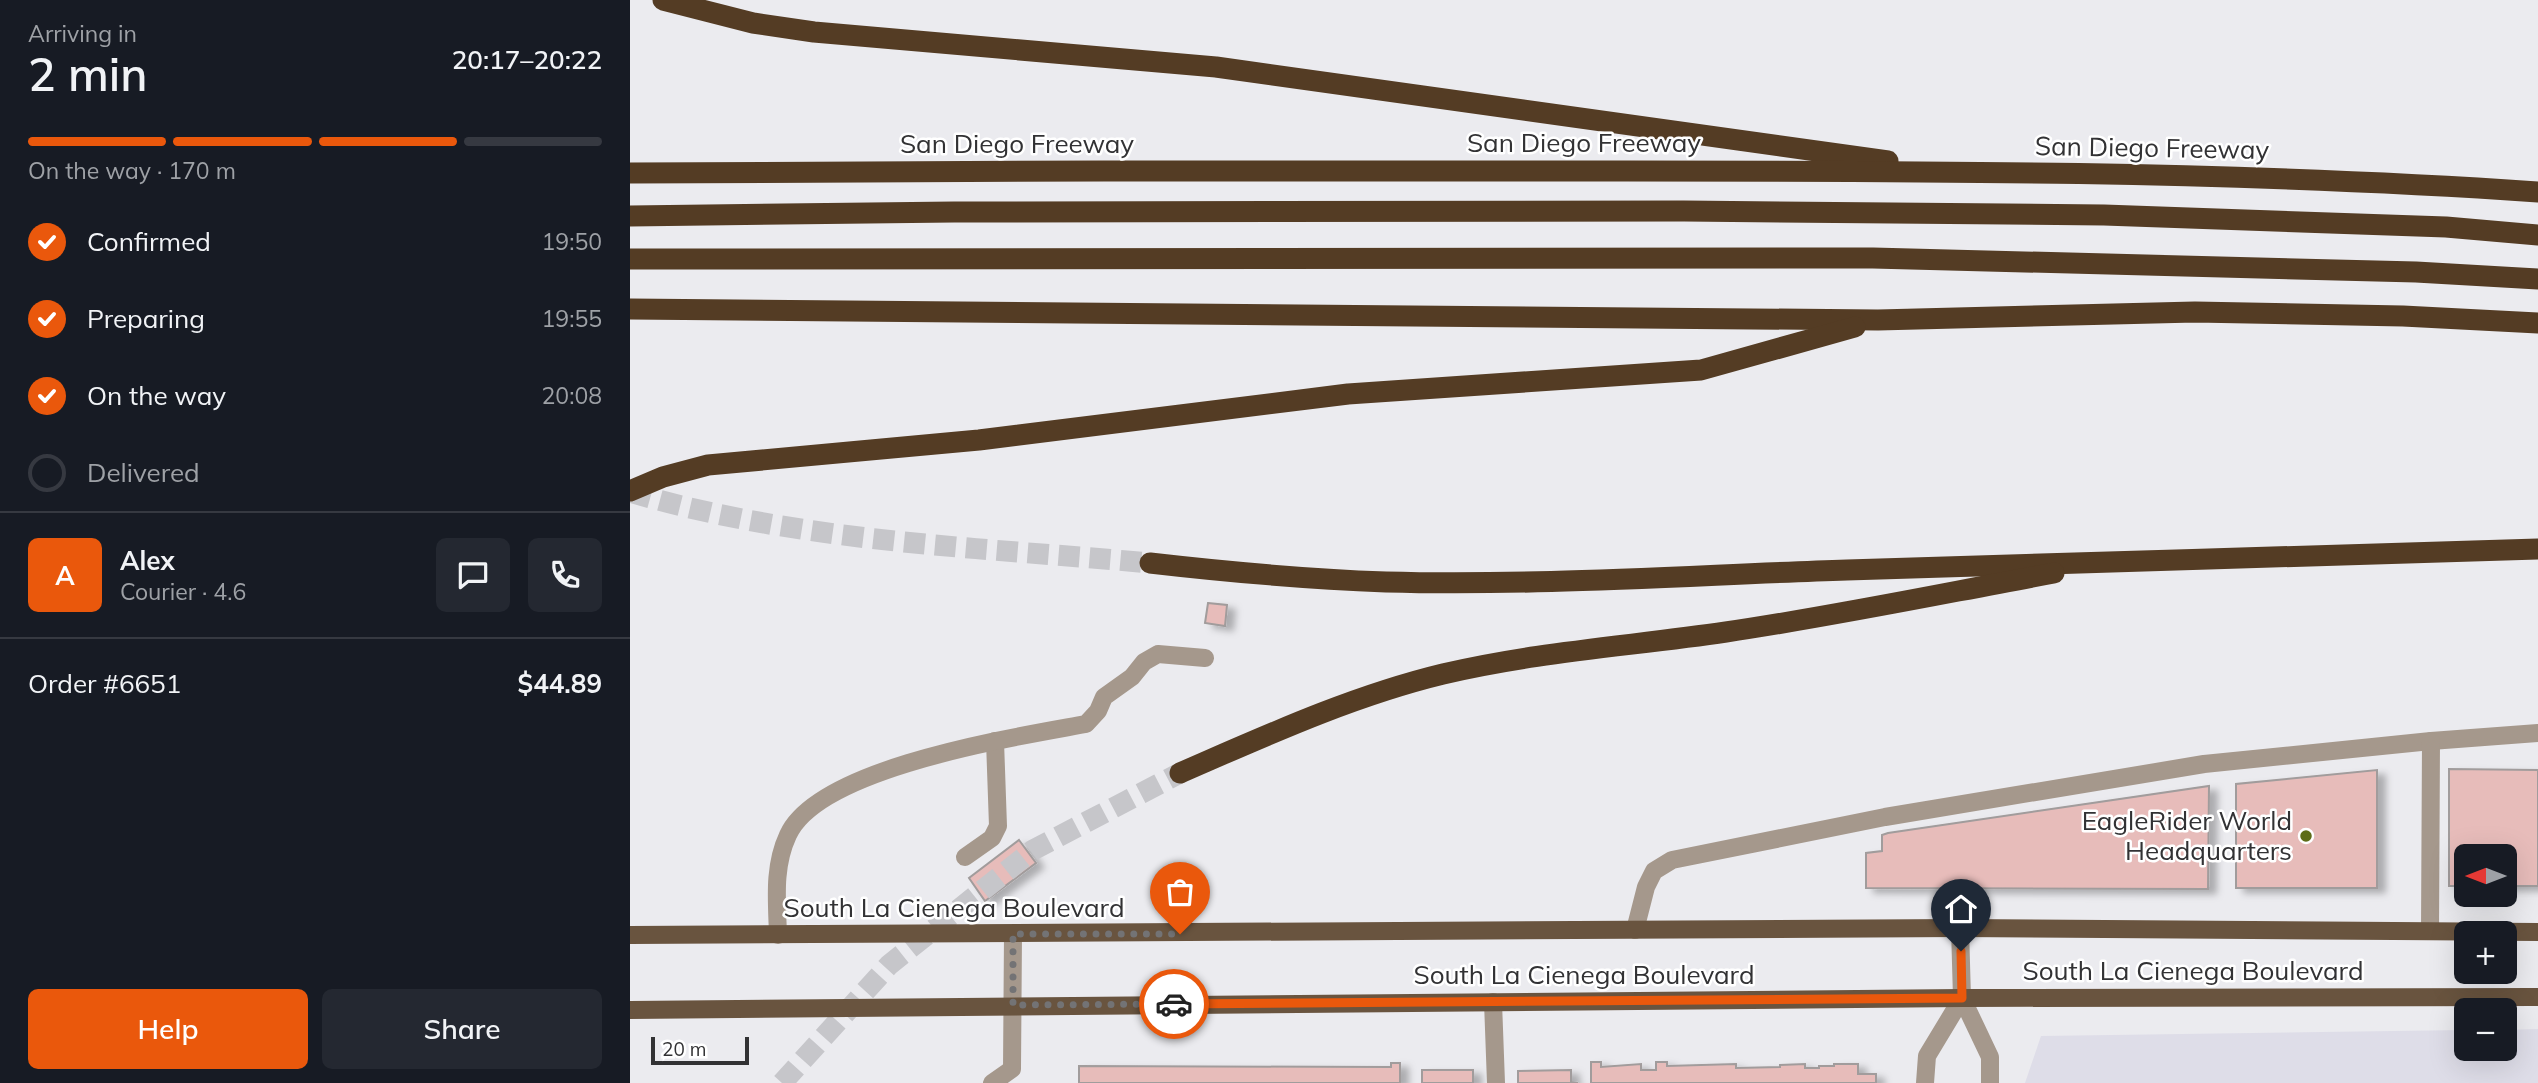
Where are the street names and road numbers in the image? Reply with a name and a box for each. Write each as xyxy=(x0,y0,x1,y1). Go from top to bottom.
street label: San Diego Freeway xyxy=(1467,126,1701,159)
street label: San Diego Freeway xyxy=(900,127,1134,160)
street label: San Diego Freeway xyxy=(2035,129,2270,166)
street label: South La Cienega Boulevard xyxy=(784,891,1125,924)
street label: South La Cienega Boulevard xyxy=(2023,954,2364,987)
street label: South La Cienega Boulevard xyxy=(1414,958,1755,991)

